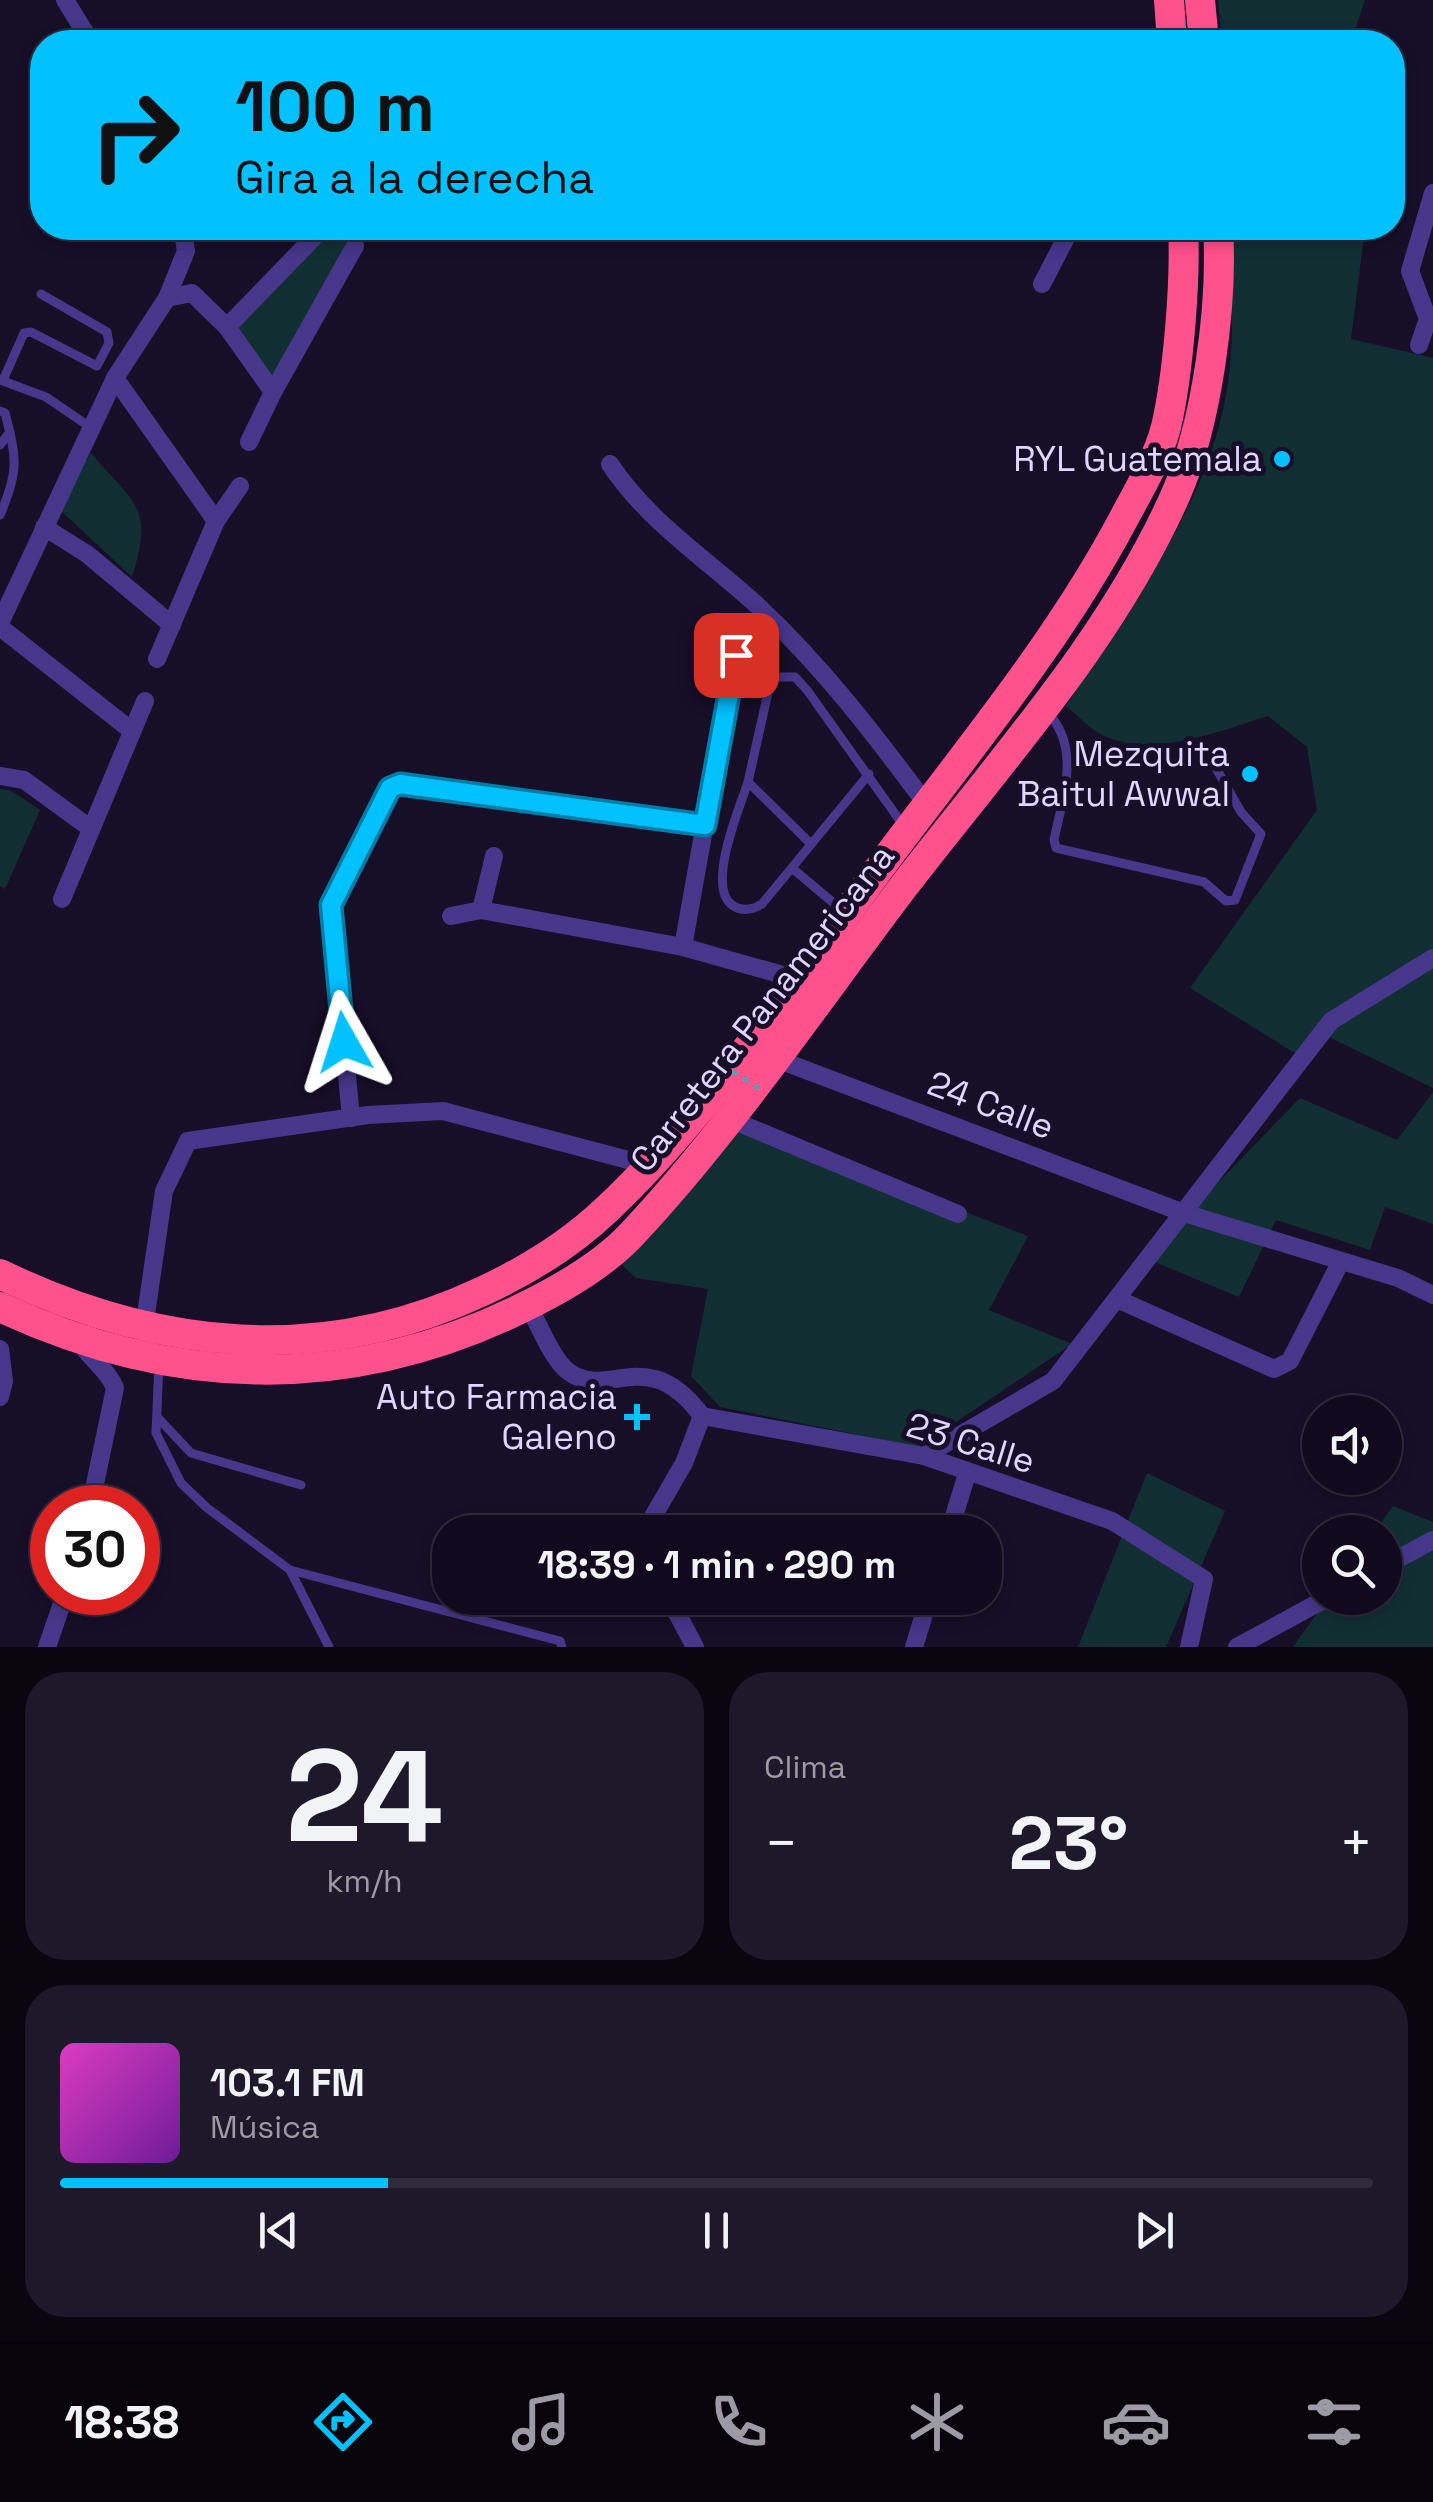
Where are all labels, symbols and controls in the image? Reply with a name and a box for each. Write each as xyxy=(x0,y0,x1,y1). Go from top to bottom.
text: 100 m xyxy=(235,62,435,151)
icon: right xyxy=(70,70,200,200)
text: Gira a la derecha xyxy=(235,149,594,206)
place label: RYL Guatemala xyxy=(1013,437,1262,481)
marker: RYL Guatemala xyxy=(1271,448,1293,470)
pin xyxy=(694,613,779,698)
icon: arrive xyxy=(709,628,764,683)
place label: Mezquita Baitul Awwal xyxy=(1017,732,1230,816)
marker: Mezquita Baitul Awwal xyxy=(1239,763,1261,785)
street label: Carretera Panamericana xyxy=(620,835,904,1181)
position arrow xyxy=(292,990,396,1094)
street label: 24 Calle xyxy=(922,1061,1060,1149)
place label: Auto Farmacia Galeno xyxy=(376,1375,617,1459)
map controls xyxy=(1302,1395,1402,1615)
button: sound xyxy=(1302,1395,1402,1495)
street label: 23 Calle xyxy=(902,1403,1040,1483)
marker: Auto Farmacia Galeno xyxy=(626,1406,648,1428)
speed limit sign: 30 xyxy=(30,1485,160,1615)
button: search xyxy=(1302,1515,1402,1615)
text: 18:39 · 1 min · 290 m xyxy=(538,1541,896,1589)
text: 24 xyxy=(286,1713,443,1879)
text: Clima xyxy=(764,1747,846,1787)
text: 23° xyxy=(1009,1795,1128,1891)
text: − xyxy=(764,1808,798,1878)
text: + xyxy=(1339,1808,1373,1878)
text: km/h xyxy=(326,1861,403,1901)
text: 103.1 FM xyxy=(210,2059,365,2107)
text: Música xyxy=(210,2107,320,2147)
icon: previous xyxy=(251,2203,306,2258)
icon: pause xyxy=(689,2203,744,2258)
icon: next xyxy=(1127,2203,1182,2258)
icon: directions xyxy=(308,2387,378,2457)
icon: music xyxy=(506,2387,576,2457)
icon: phone xyxy=(704,2387,774,2457)
icon: climate xyxy=(902,2387,972,2457)
icon: car xyxy=(1101,2387,1171,2457)
icon: filters xyxy=(1299,2387,1369,2457)
text: 18:38 xyxy=(64,2394,179,2451)

